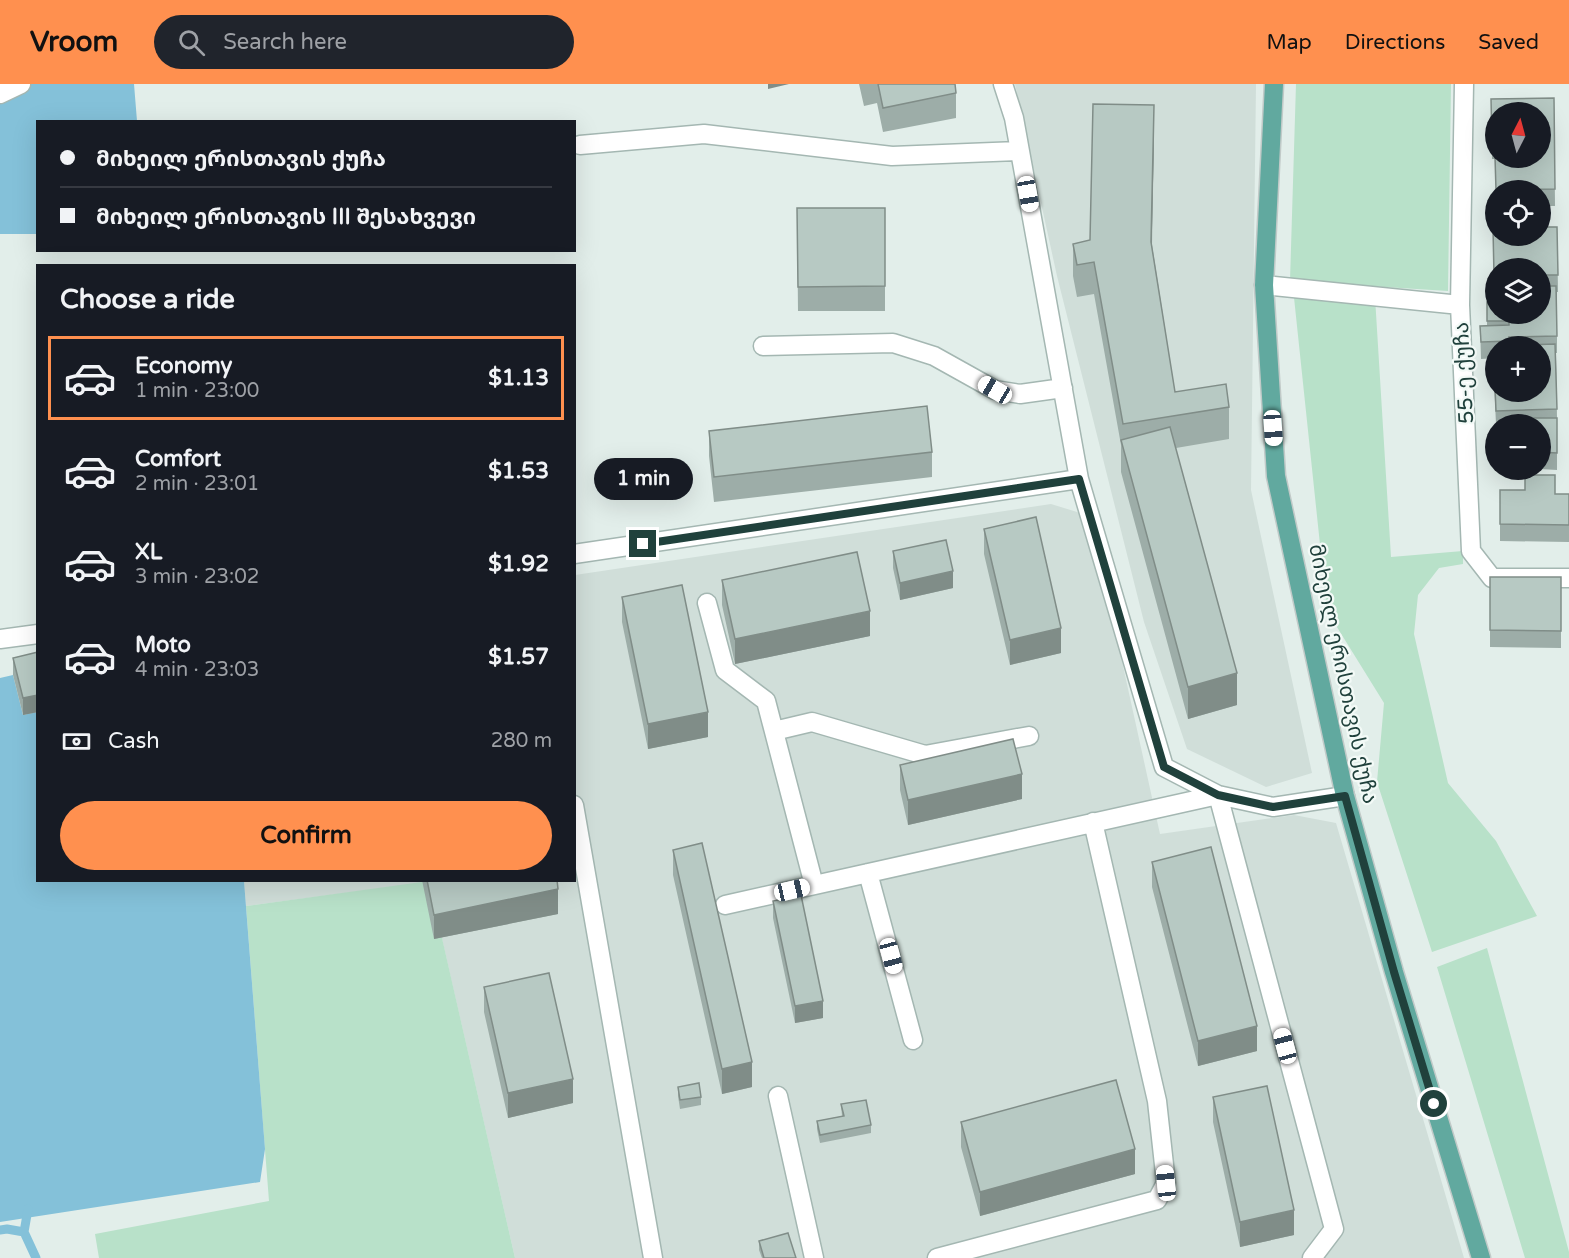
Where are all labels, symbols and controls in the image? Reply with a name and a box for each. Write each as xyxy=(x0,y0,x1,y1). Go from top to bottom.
search box xyxy=(154,15,574,69)
text: Vroom xyxy=(30,25,118,59)
icon: search xyxy=(175,26,208,59)
text: Search here xyxy=(223,29,347,55)
text: Map xyxy=(1266,30,1312,55)
text: Directions xyxy=(1345,30,1445,55)
text: Saved xyxy=(1478,30,1539,55)
north arrow xyxy=(1485,102,1551,168)
map controls xyxy=(1485,102,1551,480)
text: მიხეილ ერისთავის ქუჩა xyxy=(96,146,386,172)
car xyxy=(1016,175,1040,213)
button: locate xyxy=(1485,180,1551,246)
text: მიხეილ ერისთავის III შესახვევი xyxy=(96,204,476,230)
button: layers xyxy=(1485,258,1551,324)
text: Choose a ride xyxy=(60,283,235,316)
street label: 55-ე ქუჩა xyxy=(1449,322,1479,424)
button: + xyxy=(1485,336,1551,402)
icon: car xyxy=(63,351,117,405)
text: Economy xyxy=(135,353,232,379)
text: $1.13 xyxy=(488,365,549,391)
car xyxy=(975,373,1015,407)
text: 1 min · 23:00 xyxy=(135,379,259,403)
car xyxy=(1263,409,1283,447)
button: − xyxy=(1485,414,1551,480)
icon: car xyxy=(63,444,117,498)
text: Comfort xyxy=(135,446,221,472)
callout: 1 min xyxy=(594,457,692,499)
text: $1.53 xyxy=(488,458,549,484)
text: 1 min xyxy=(617,467,670,491)
text: 2 min · 23:01 xyxy=(135,472,259,496)
route end xyxy=(629,530,656,557)
icon: car xyxy=(63,537,117,591)
text: XL xyxy=(135,539,162,565)
street label: მიხეილ ერისთავის ქუჩა xyxy=(1303,542,1383,806)
text: $1.92 xyxy=(488,551,549,577)
text: 3 min · 23:02 xyxy=(135,565,259,589)
icon: car xyxy=(63,630,117,684)
text: Moto xyxy=(135,632,191,658)
text: $1.57 xyxy=(488,644,549,670)
text: 4 min · 23:03 xyxy=(135,658,259,682)
icon: cash xyxy=(60,725,93,758)
text: Cash xyxy=(108,728,160,754)
text: 280 m xyxy=(491,729,552,753)
button: Confirm xyxy=(60,801,552,870)
car xyxy=(772,877,812,903)
car xyxy=(878,936,904,976)
car xyxy=(1272,1026,1298,1066)
route start xyxy=(1420,1090,1447,1117)
car xyxy=(1155,1164,1177,1202)

